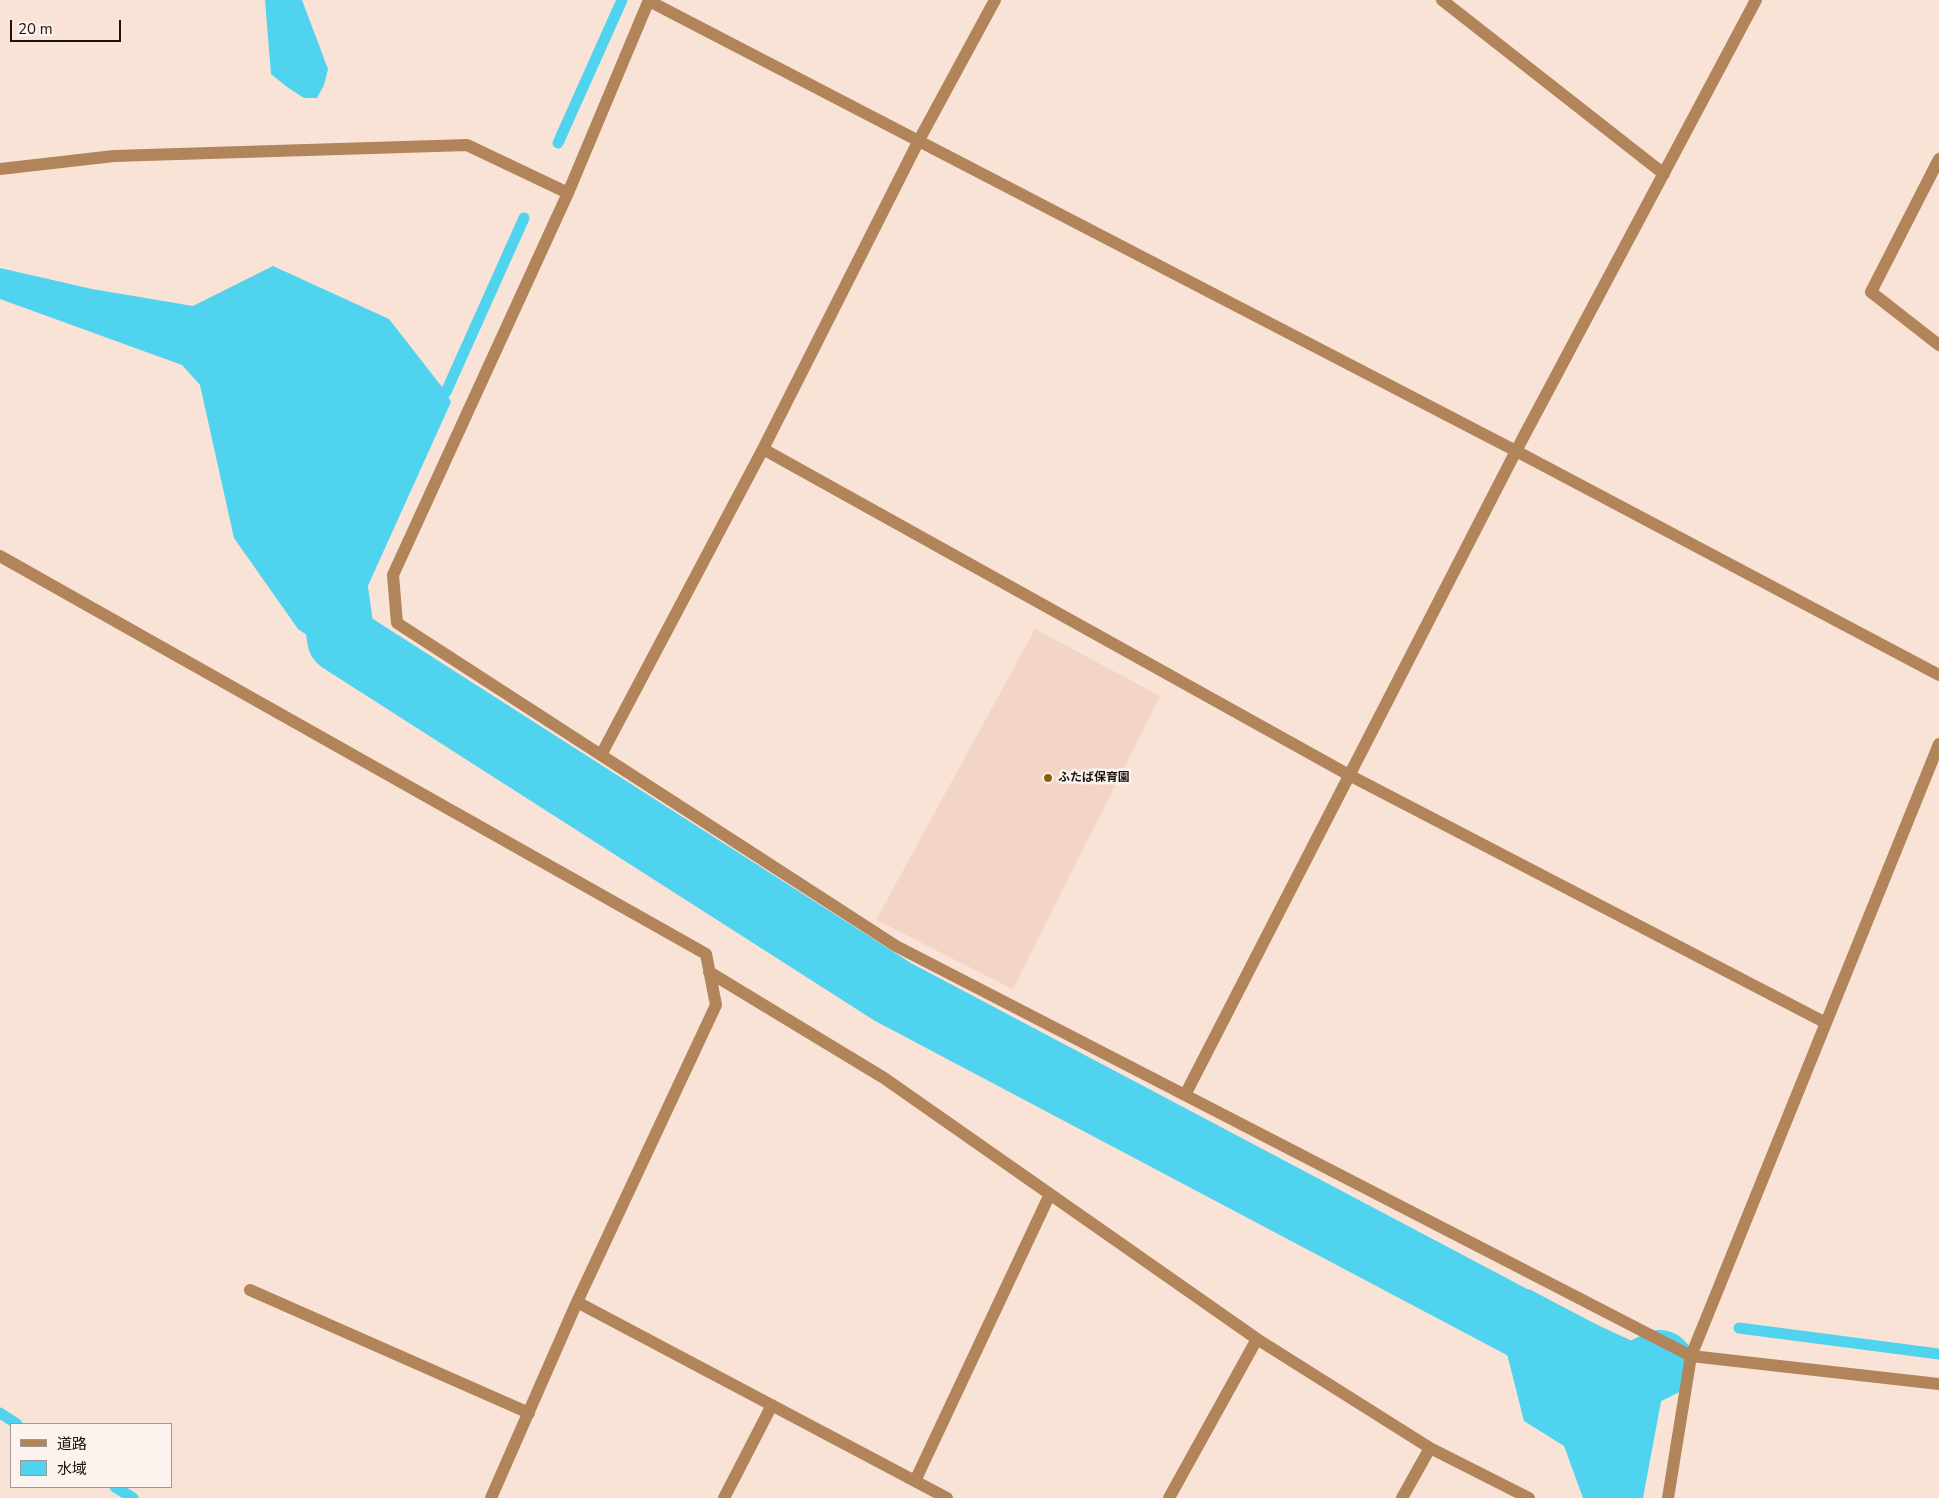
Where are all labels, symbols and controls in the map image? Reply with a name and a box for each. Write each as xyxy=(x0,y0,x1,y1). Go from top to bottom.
scale bar xyxy=(12,10,124,42)
text: 20 m xyxy=(18,19,53,39)
place label: ふたば保育園 xyxy=(1058,771,1130,785)
marker: ふたば保育園 xyxy=(1042,772,1054,784)
legend xyxy=(10,1423,172,1488)
text: 道路 xyxy=(57,1434,87,1454)
text: 水域 xyxy=(57,1459,87,1479)

